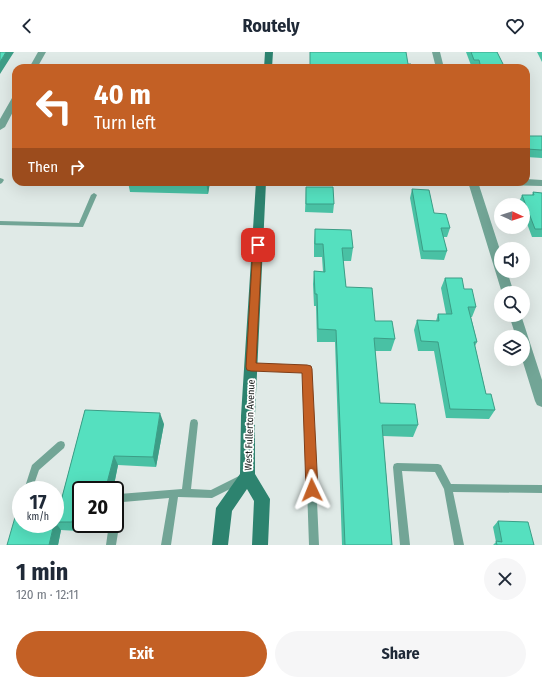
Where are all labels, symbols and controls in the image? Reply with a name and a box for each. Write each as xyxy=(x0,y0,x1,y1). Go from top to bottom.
icon: back xyxy=(16,15,38,37)
text: Routely xyxy=(242,15,300,37)
icon: heart xyxy=(504,15,526,37)
text: 40 m xyxy=(94,78,151,111)
icon: left xyxy=(28,80,80,132)
text: Turn left xyxy=(94,112,156,134)
icon: right xyxy=(66,156,88,178)
text: Then xyxy=(28,158,58,176)
north arrow xyxy=(494,198,530,234)
map controls xyxy=(494,198,530,366)
pin xyxy=(241,228,275,262)
icon: arrive xyxy=(247,234,269,256)
button: sound xyxy=(494,242,530,278)
button: search xyxy=(494,286,530,322)
button: layers xyxy=(494,330,530,366)
street label: West Fullerton Avenue xyxy=(242,379,258,471)
position arrow xyxy=(291,469,333,511)
speed limit sign: 20 xyxy=(72,481,124,533)
text: 17 xyxy=(30,490,46,514)
text: km/h xyxy=(27,511,49,523)
text: 1 min xyxy=(16,558,68,586)
button: close xyxy=(484,558,526,600)
text: 120 m · 12:11 xyxy=(16,587,78,602)
button: Exit xyxy=(16,631,267,677)
button: Share xyxy=(275,631,526,677)

